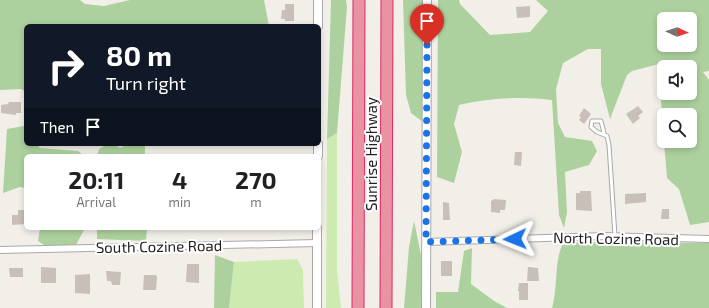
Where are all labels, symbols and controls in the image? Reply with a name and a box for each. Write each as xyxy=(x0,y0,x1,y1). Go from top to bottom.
pin xyxy=(410,4,444,45)
icon: arrive xyxy=(416,10,438,32)
north arrow xyxy=(657,12,697,52)
map controls xyxy=(657,12,697,148)
text: 80 m xyxy=(106,38,172,72)
icon: right xyxy=(40,40,92,92)
button: sound xyxy=(657,60,697,100)
text: Turn right xyxy=(106,72,186,94)
street label: Sunrise Highway xyxy=(362,97,380,211)
button: search xyxy=(657,108,697,148)
icon: arrive xyxy=(82,116,104,138)
text: Then xyxy=(40,118,74,136)
text: 20:11 xyxy=(68,165,124,194)
text: 4 xyxy=(172,165,187,194)
text: 270 xyxy=(235,165,277,194)
text: Arrival xyxy=(76,194,116,210)
text: min xyxy=(169,194,191,210)
text: m xyxy=(250,194,262,210)
position arrow xyxy=(494,218,536,260)
street label: North Cozine Road xyxy=(553,228,679,248)
street label: South Cozine Road xyxy=(96,236,222,256)

